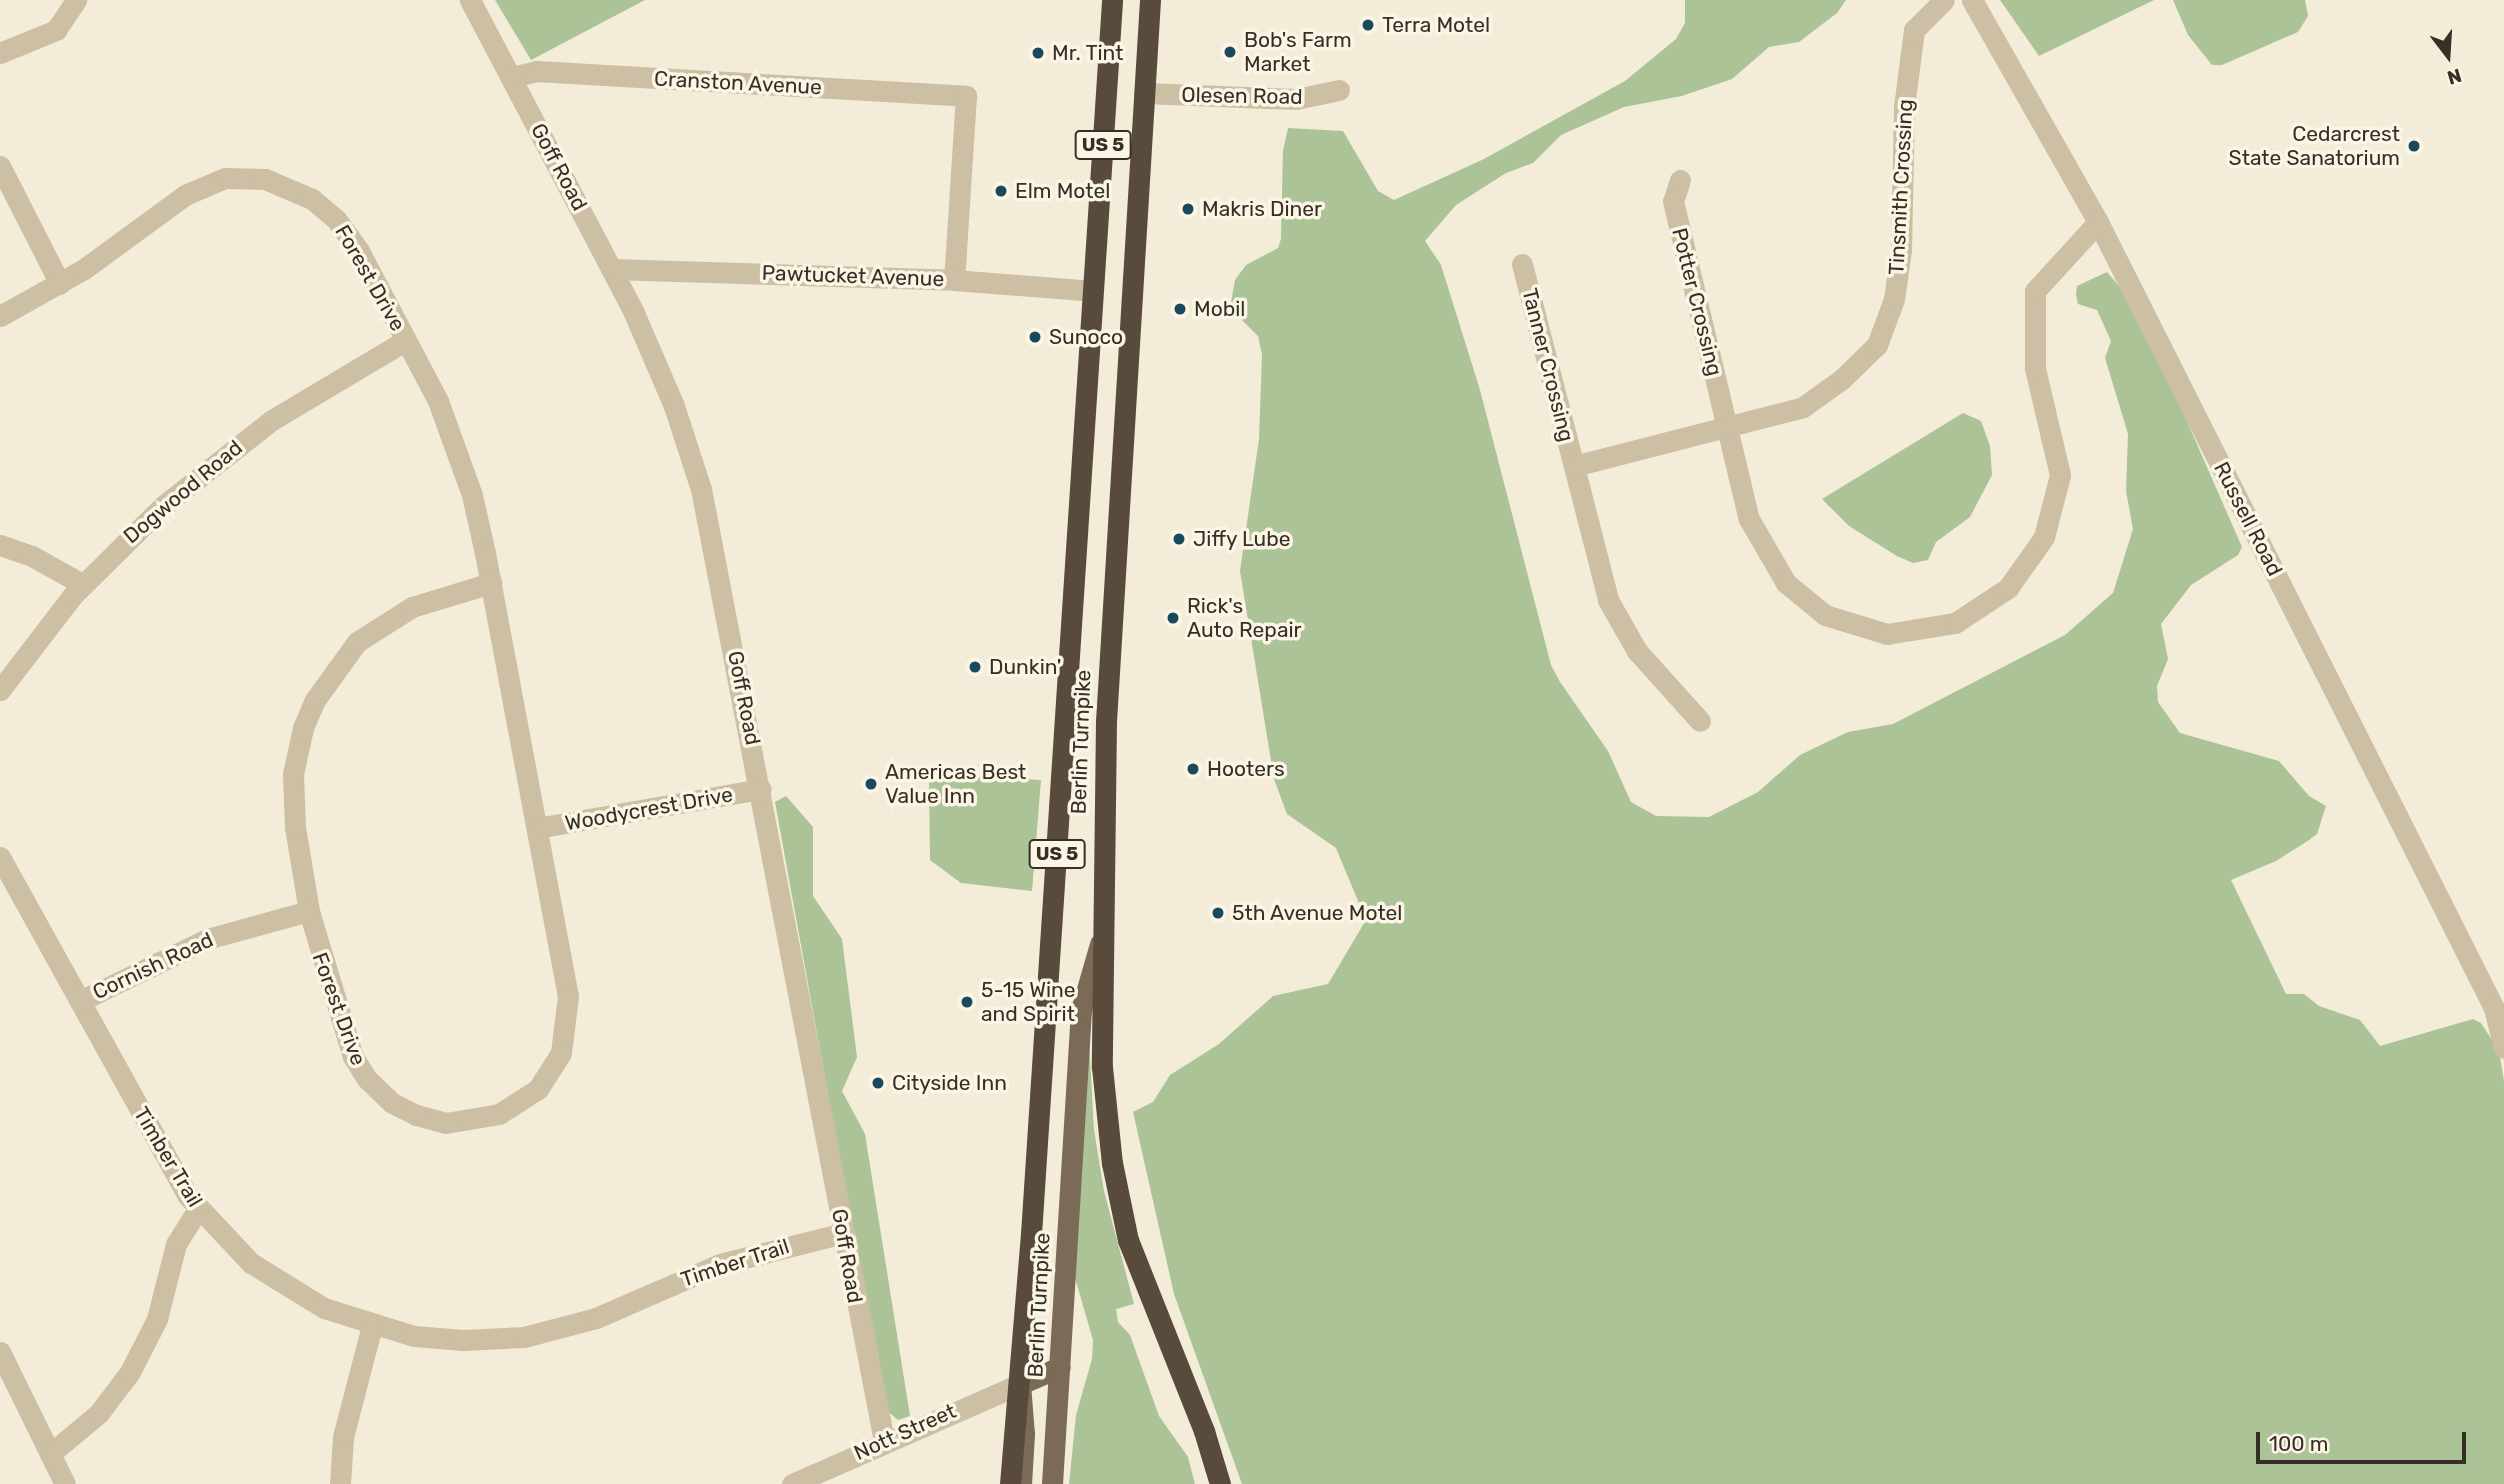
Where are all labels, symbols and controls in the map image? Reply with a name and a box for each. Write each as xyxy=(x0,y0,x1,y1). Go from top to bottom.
place label: Terra Motel xyxy=(1382,12,1490,38)
marker: Terra Motel xyxy=(1360,17,1376,33)
north arrow xyxy=(2413,21,2483,91)
place label: Bob's Farm Market xyxy=(1244,27,1352,77)
place label: Mr. Tint xyxy=(1052,40,1124,66)
marker: Bob's Farm Market xyxy=(1222,44,1238,60)
marker: Mr. Tint xyxy=(1030,45,1046,61)
text: N xyxy=(2444,64,2464,90)
street label: Cranston Avenue xyxy=(653,66,823,100)
street label: Olesen Road xyxy=(1181,82,1303,110)
street label: Tinsmith Crossing xyxy=(1884,98,1918,276)
street label: Goff Road xyxy=(525,119,593,215)
place label: Cedarcrest State Sanatorium xyxy=(2229,121,2400,171)
road number: US 5 xyxy=(1073,130,1133,160)
marker: Cedarcrest State Sanatorium xyxy=(2406,138,2422,154)
place label: Elm Motel xyxy=(1015,178,1110,204)
marker: Elm Motel xyxy=(993,183,1009,199)
place label: Makris Diner xyxy=(1202,196,1322,222)
marker: Makris Diner xyxy=(1180,201,1196,217)
street label: Forest Drive xyxy=(330,221,410,335)
street label: Potter Crossing xyxy=(1666,225,1728,379)
street label: Pawtucket Avenue xyxy=(761,260,945,292)
street label: Tanner Crossing xyxy=(1517,285,1579,445)
place label: Mobil xyxy=(1194,296,1245,322)
marker: Mobil xyxy=(1172,301,1188,317)
place label: Sunoco xyxy=(1049,324,1123,350)
marker: Sunoco xyxy=(1027,329,1043,345)
street label: Dogwood Road xyxy=(119,435,247,549)
street label: Russell Road xyxy=(2208,458,2288,580)
place label: Jiffy Lube xyxy=(1193,526,1291,552)
marker: Jiffy Lube xyxy=(1171,531,1187,547)
place label: Rick's Auto Repair xyxy=(1187,593,1302,643)
marker: Rick's Auto Repair xyxy=(1165,610,1181,626)
street label: Goff Road xyxy=(723,649,765,747)
place label: Dunkin' xyxy=(989,654,1061,680)
marker: Dunkin' xyxy=(967,659,983,675)
street label: Berlin Turnpike xyxy=(1066,669,1096,815)
place label: Hooters xyxy=(1207,756,1285,782)
place label: Americas Best Value Inn xyxy=(885,759,1026,809)
marker: Hooters xyxy=(1185,761,1201,777)
marker: Americas Best Value Inn xyxy=(863,776,879,792)
street label: Woodycrest Drive xyxy=(563,782,735,836)
road number: US 5 xyxy=(1027,838,1087,870)
place label: 5th Avenue Motel xyxy=(1232,900,1403,926)
marker: 5th Avenue Motel xyxy=(1210,905,1226,921)
street label: Cornish Road xyxy=(89,927,217,1005)
street label: Forest Drive xyxy=(307,949,371,1069)
place label: 5-15 Wine and Spirit xyxy=(981,977,1076,1027)
marker: 5-15 Wine and Spirit xyxy=(959,994,975,1010)
place label: Cityside Inn xyxy=(892,1070,1007,1096)
marker: Cityside Inn xyxy=(870,1075,886,1091)
street label: Timber Trail xyxy=(128,1102,208,1212)
street label: Goff Road xyxy=(826,1207,868,1305)
street label: Berlin Turnpike xyxy=(1023,1232,1055,1378)
street label: Timber Trail xyxy=(677,1234,793,1292)
street label: Nott Street xyxy=(850,1398,960,1466)
scale bar xyxy=(2259,1418,2469,1462)
text: 100 m xyxy=(2269,1431,2328,1456)

